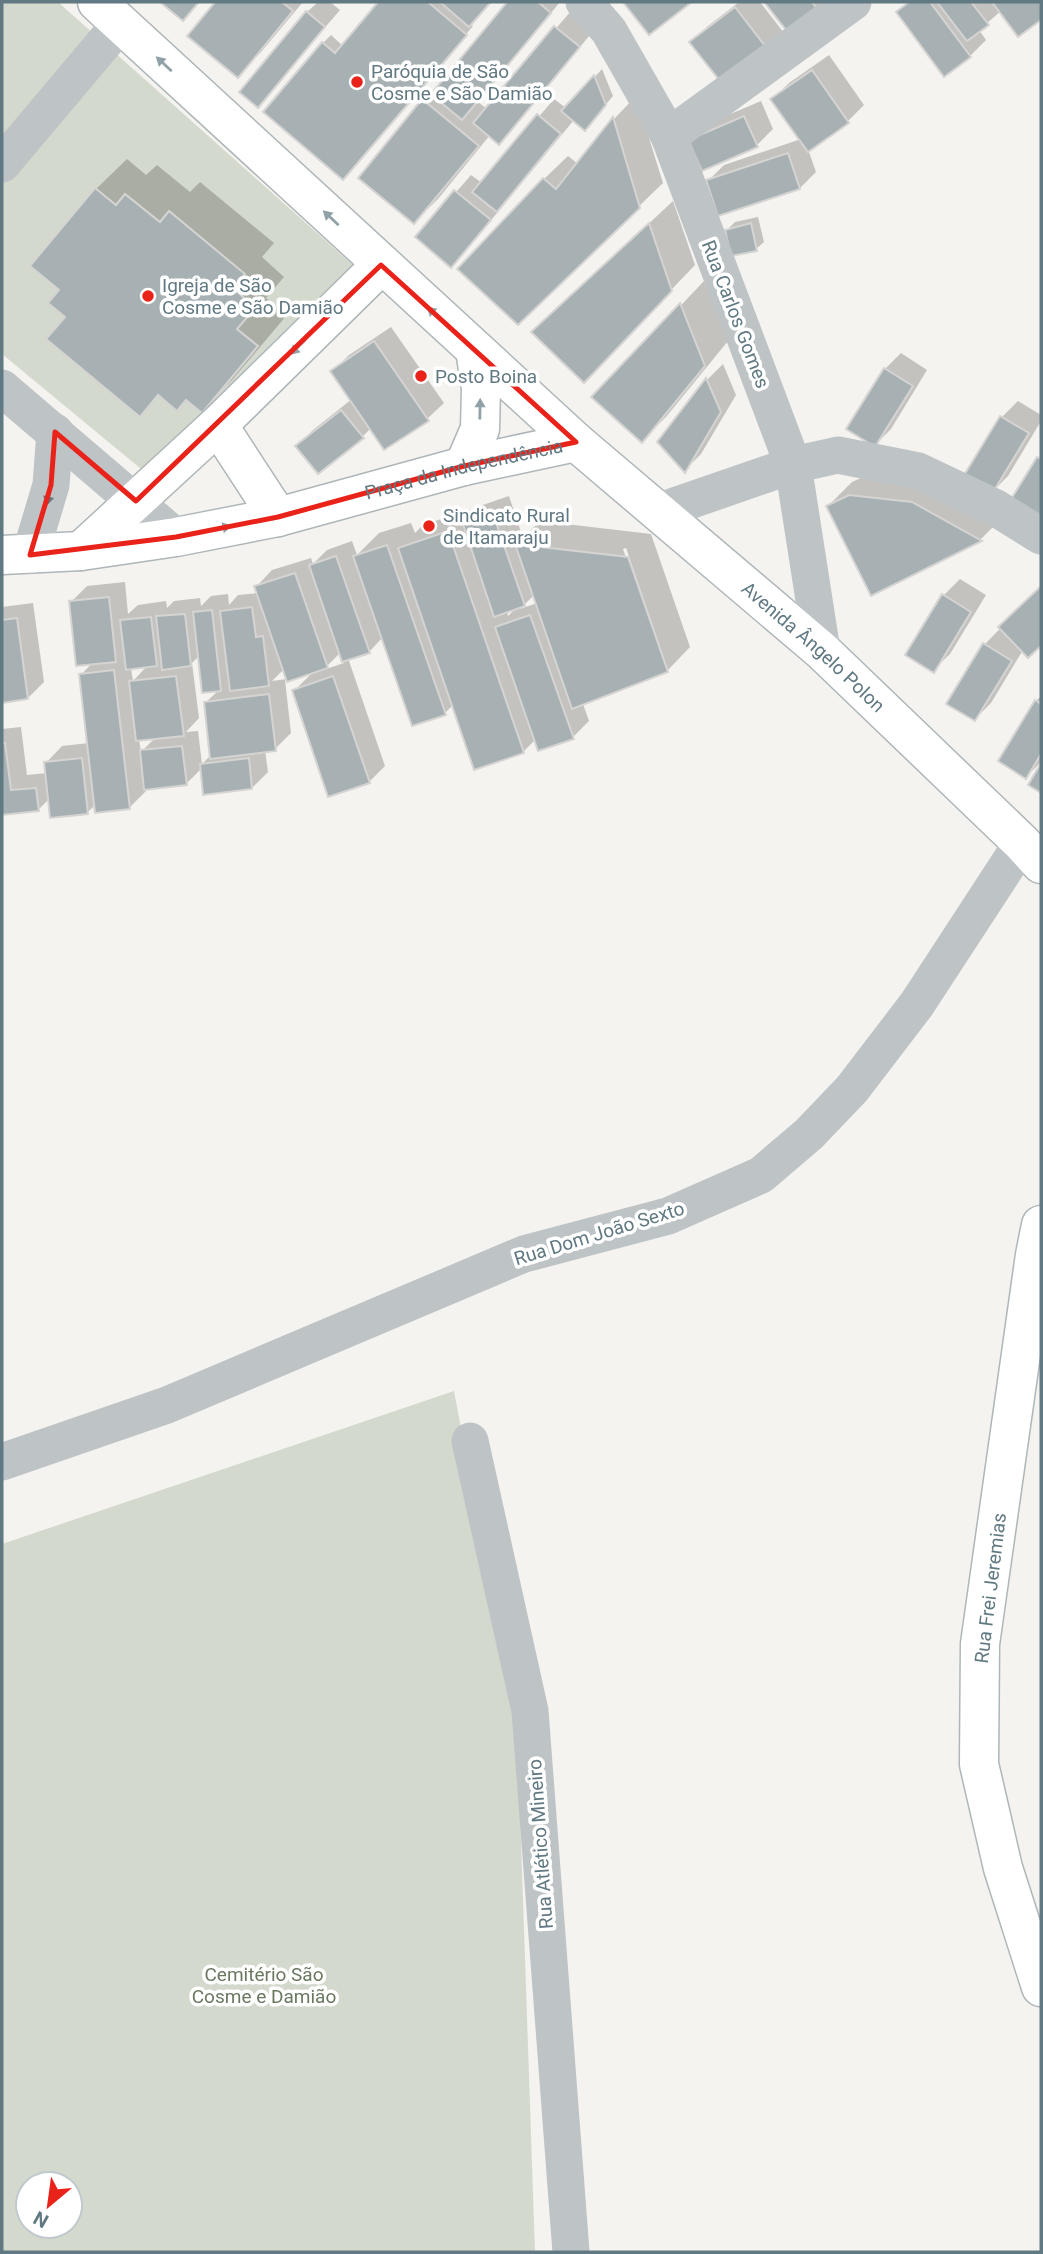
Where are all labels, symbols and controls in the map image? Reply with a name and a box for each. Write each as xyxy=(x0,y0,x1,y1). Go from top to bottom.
one-way arrow xyxy=(155,56,173,72)
place label: Paróquia de São Cosme e São Damião xyxy=(371,60,553,105)
marker: Paróquia de São Cosme e São Damião xyxy=(349,74,365,90)
one-way arrow xyxy=(323,211,340,227)
street label: Rua Carlos Gomes xyxy=(697,237,774,391)
place label: Igreja de São Cosme e São Damião xyxy=(162,274,344,319)
marker: Igreja de São Cosme e São Damião xyxy=(140,288,156,304)
one-way arrow xyxy=(427,306,444,322)
one-way arrow xyxy=(290,339,306,355)
place label: Posto Boina xyxy=(435,365,537,388)
marker: Posto Boina xyxy=(413,368,429,384)
one-way arrow xyxy=(475,398,486,420)
street label: Praça da Independência xyxy=(362,434,565,505)
one-way arrow xyxy=(43,484,54,506)
place label: Sindicato Rural de Itamaraju xyxy=(443,504,570,549)
marker: Sindicato Rural de Itamaraju xyxy=(421,518,437,534)
one-way arrow xyxy=(210,523,232,534)
street label: Avenida Ângelo Polon xyxy=(737,577,890,717)
street label: Rua Dom João Sexto xyxy=(511,1197,687,1270)
street label: Rua Frei Jeremias xyxy=(970,1511,1011,1665)
street label: Rua Atlético Mineiro xyxy=(523,1758,558,1930)
park label: Cemitério São Cosme e Damião xyxy=(192,1963,336,2008)
north arrow xyxy=(14,2170,84,2240)
text: N xyxy=(30,2206,52,2233)

